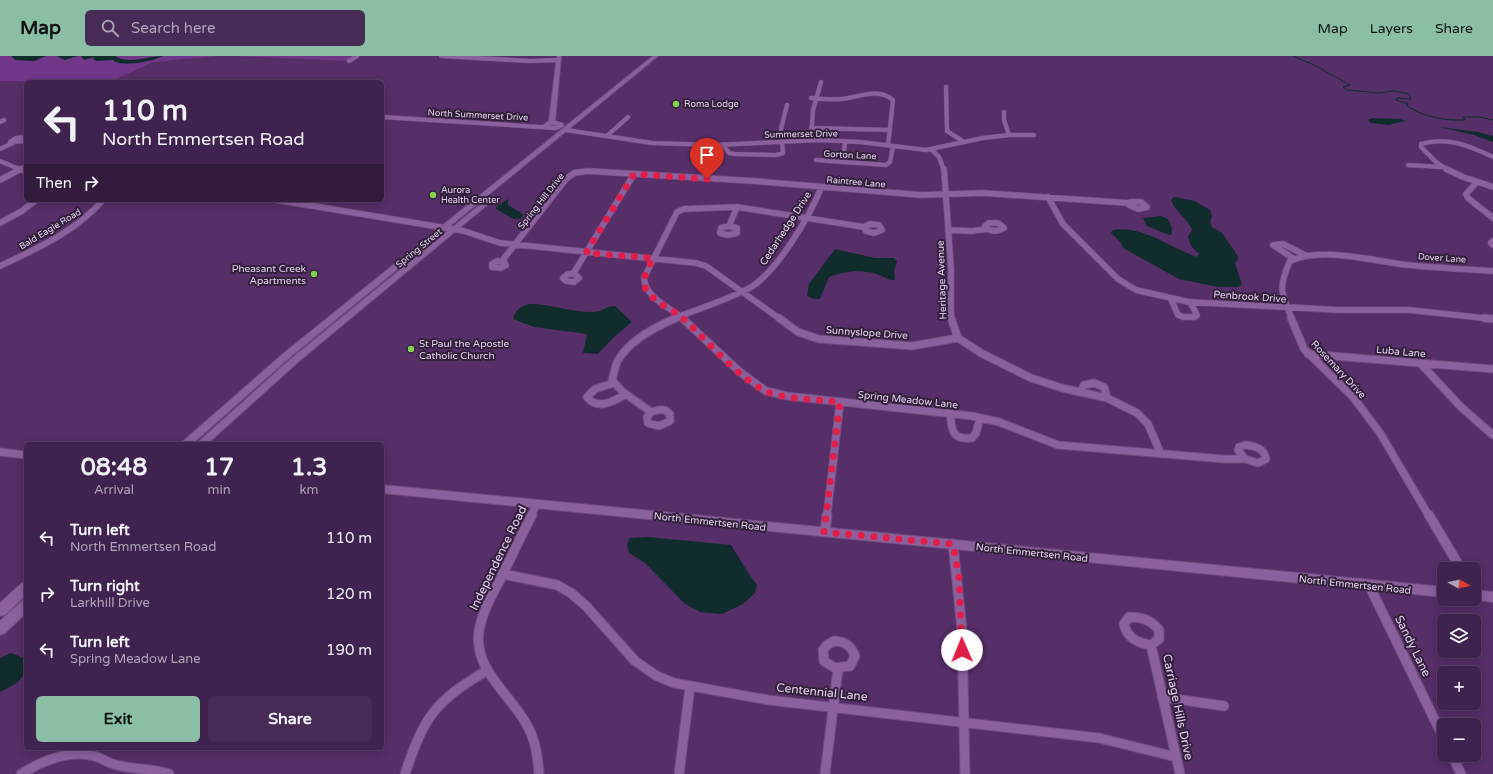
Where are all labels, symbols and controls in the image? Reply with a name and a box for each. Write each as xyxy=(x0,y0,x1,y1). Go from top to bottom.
search box xyxy=(85,10,365,46)
text: Map xyxy=(20,17,61,39)
icon: search xyxy=(99,17,121,39)
text: Search here xyxy=(131,19,215,37)
text: Map xyxy=(1318,20,1348,37)
text: Layers xyxy=(1370,20,1413,37)
text: Share xyxy=(1435,20,1473,37)
text: 110 m xyxy=(102,94,188,128)
icon: left xyxy=(36,96,88,148)
marker: Roma Lodge xyxy=(671,99,681,109)
place label: Roma Lodge xyxy=(684,99,739,110)
street label: North Summerset Drive xyxy=(427,107,529,124)
text: North Emmertsen Road xyxy=(102,128,305,150)
street label: Summerset Drive xyxy=(764,128,838,141)
pin xyxy=(690,138,724,179)
icon: arrive xyxy=(696,144,718,166)
street label: Gorton Lane xyxy=(823,149,877,162)
street label: Spring Hill Drive xyxy=(516,171,567,232)
icon: right xyxy=(80,172,102,194)
text: Then xyxy=(36,174,72,192)
street label: Raintree Lane xyxy=(826,174,886,191)
place label: Aurora Health Center xyxy=(441,185,500,206)
street label: Cedarhedge Drive xyxy=(758,189,814,268)
marker: Aurora Health Center xyxy=(428,190,438,200)
street label: Bald Eagle Road xyxy=(17,207,83,252)
street label: Spring Street xyxy=(394,226,445,270)
street label: Heritage Avenue xyxy=(935,240,949,320)
street label: Dover Lane xyxy=(1417,251,1466,266)
place label: Pheasant Creek Apartments xyxy=(232,263,307,287)
marker: Pheasant Creek Apartments xyxy=(309,269,319,279)
street label: Penbrook Drive xyxy=(1213,288,1287,306)
street label: Sunnyslope Drive xyxy=(826,324,909,342)
place label: St Paul the Apostle Catholic Church xyxy=(419,338,510,362)
street label: Rosemary Drive xyxy=(1308,338,1368,401)
marker: St Paul the Apostle Catholic Church xyxy=(406,344,416,354)
street label: Luba Lane xyxy=(1376,344,1426,360)
street label: Spring Meadow Lane xyxy=(857,389,959,411)
text: 08:48 xyxy=(81,453,147,482)
text: 17 xyxy=(204,453,234,482)
text: 1.3 xyxy=(291,453,327,482)
text: Arrival xyxy=(94,482,134,498)
text: min xyxy=(208,482,231,498)
text: km xyxy=(300,482,319,498)
street label: Independence Road xyxy=(467,503,529,613)
street label: North Emmertsen Road xyxy=(653,510,767,534)
text: Turn left xyxy=(70,521,130,539)
icon: left xyxy=(36,527,58,549)
text: 110 m xyxy=(326,529,372,547)
text: North Emmertsen Road xyxy=(70,539,216,555)
street label: North Emmertsen Road xyxy=(975,541,1089,565)
north arrow xyxy=(1437,562,1481,606)
map controls xyxy=(1437,562,1481,762)
street label: North Emmertsen Road xyxy=(1298,573,1412,597)
text: Turn right xyxy=(70,577,140,595)
icon: right xyxy=(36,583,58,605)
text: 120 m xyxy=(326,585,372,603)
text: Larkhill Drive xyxy=(70,595,150,611)
street label: Sandy Lane xyxy=(1392,613,1434,679)
button: layers xyxy=(1437,614,1481,658)
position arrow xyxy=(941,629,983,671)
text: Turn left xyxy=(70,633,130,651)
icon: left xyxy=(36,639,58,661)
text: 190 m xyxy=(326,641,372,659)
text: Spring Meadow Lane xyxy=(70,651,201,667)
street label: Carriage Hills Drive xyxy=(1160,653,1196,761)
button: + xyxy=(1437,666,1481,710)
street label: Centennial Lane xyxy=(776,680,868,704)
button: Exit xyxy=(36,696,200,742)
button: Share xyxy=(208,696,372,742)
button: − xyxy=(1437,718,1481,762)

